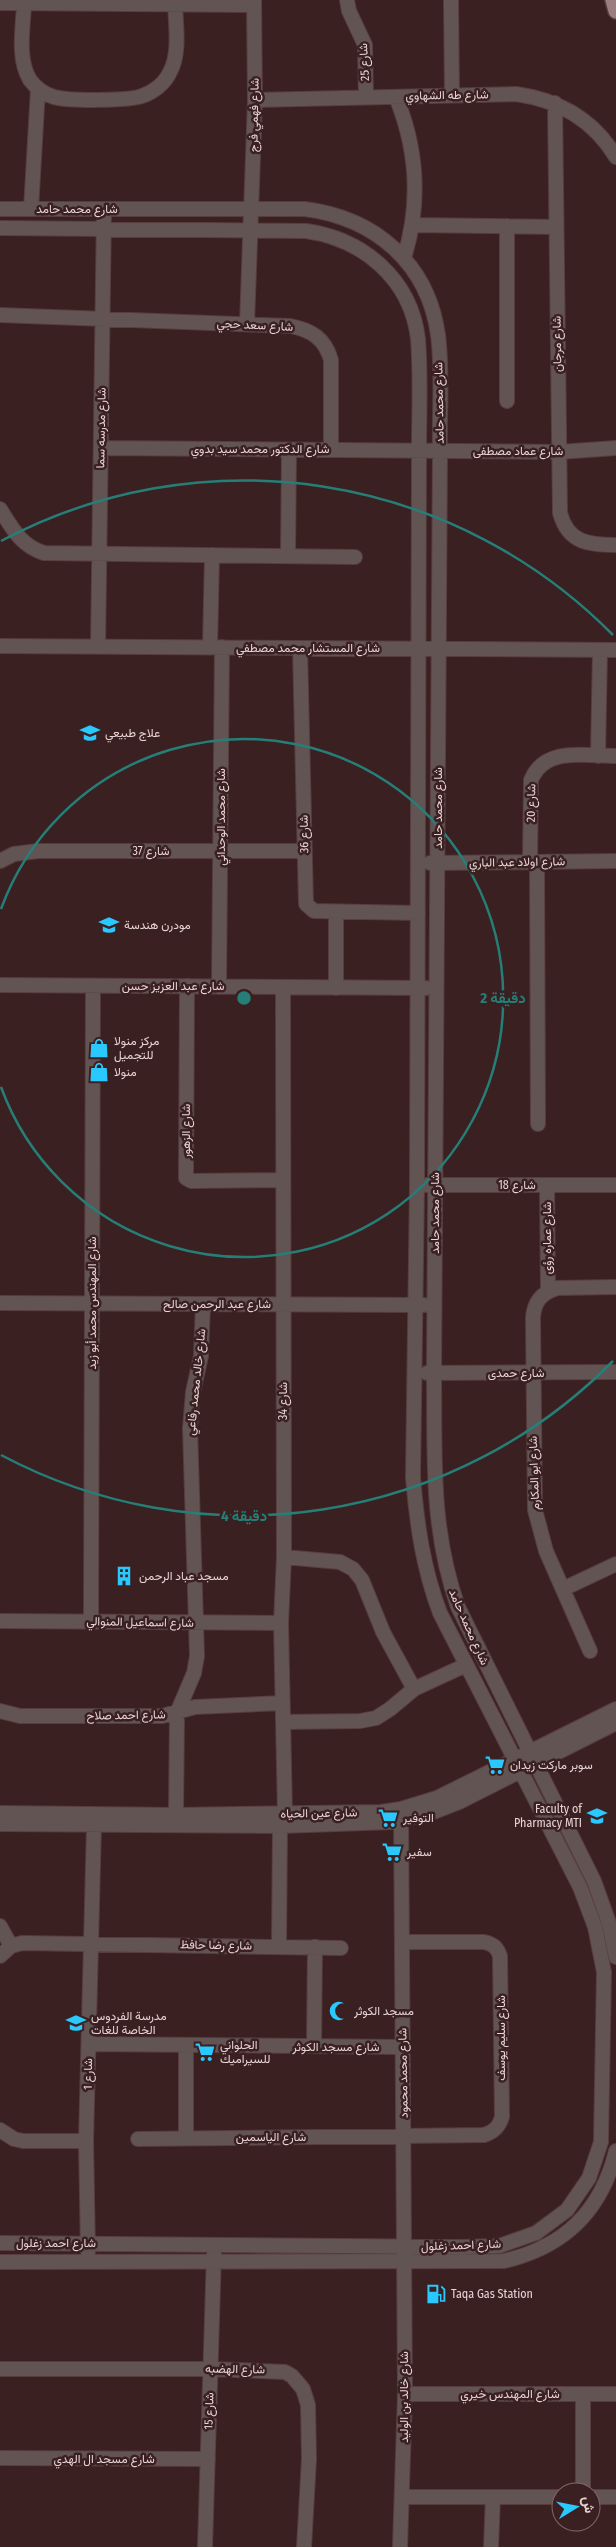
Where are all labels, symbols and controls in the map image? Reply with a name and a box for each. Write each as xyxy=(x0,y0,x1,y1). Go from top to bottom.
street label: شارع 25 xyxy=(356,43,374,81)
street label: شارع فهمي فرج xyxy=(246,78,265,152)
street label: شارع طه الشهاوي xyxy=(405,87,489,106)
street label: شارع محمد حامد xyxy=(36,202,118,218)
street label: شارع سعد حجي xyxy=(216,316,294,337)
street label: شارع مرجان xyxy=(550,316,566,372)
street label: شارع محمد حامد xyxy=(431,362,449,444)
street label: شارع مدرسه سما xyxy=(93,387,111,469)
street label: شارع الدكتور محمد سيد بدوي xyxy=(191,442,329,459)
street label: شارع عماد مصطفى xyxy=(473,444,563,460)
street label: شارع المستشار محمد مصطفي xyxy=(236,641,380,658)
school or university icon: علاج طبيعي xyxy=(79,722,101,744)
place label: علاج طبيعي xyxy=(105,726,160,743)
street label: شارع محمد حامد xyxy=(431,767,447,849)
street label: شارع محمد الوحداني xyxy=(214,768,231,866)
street label: شارع 20 xyxy=(524,784,540,822)
street label: شارع 36 xyxy=(297,815,313,853)
street label: شارع 37 xyxy=(132,844,170,860)
street label: شارع اولاد عبد الباري xyxy=(469,854,565,873)
school or university icon: مودرن هندسة xyxy=(98,914,120,936)
place label: مودرن هندسة xyxy=(124,918,191,933)
street label: شارع عبد العزيز حسن xyxy=(122,979,224,995)
centre of rings xyxy=(235,989,253,1007)
text: 2 دقيقة xyxy=(479,989,526,1007)
place label: مركز منولا للتجميل xyxy=(114,1034,159,1063)
shop icon: مركز منولا للتجميل xyxy=(88,1037,110,1059)
shop icon: منولا xyxy=(88,1061,110,1083)
place label: منولا xyxy=(114,1065,137,1080)
street label: شارع الزهور xyxy=(179,1104,195,1159)
street label: شارع محمد حامد xyxy=(428,1172,444,1254)
street label: شارع 18 xyxy=(498,1178,536,1194)
street label: شارع عماره رؤى xyxy=(540,1202,556,1274)
street label: شارع المهندس محمد أبو زيد xyxy=(85,1237,101,1369)
street label: شارع عبد الرحمن صالح xyxy=(163,1297,271,1313)
street label: شارع خالد محمد رفاعي xyxy=(183,1328,212,1436)
street label: شارع حمدى xyxy=(488,1366,544,1382)
street label: شارع 34 xyxy=(276,1382,292,1420)
street label: شارع ابو المكارم xyxy=(526,1436,544,1510)
text: 4 دقيقة xyxy=(221,1507,267,1525)
building icon: مسجد عباد الرحمن xyxy=(113,1565,135,1587)
place label: مسجد عباد الرحمن xyxy=(139,1569,229,1584)
street label: شارع محمد حامد xyxy=(444,1587,492,1668)
street label: شارع اسماعيل المنوالي xyxy=(86,1614,194,1633)
street label: شارع احمد صلاح xyxy=(86,1707,166,1725)
supermarket icon: سوبر ماركت زيدان xyxy=(484,1754,506,1776)
place label: سوبر ماركت زيدان xyxy=(510,1758,593,1773)
place label: Faculty of Pharmacy MTI xyxy=(514,1802,583,1830)
street label: شارع عين الحياه xyxy=(280,1805,358,1823)
school or university icon: Faculty of Pharmacy MTI xyxy=(586,1805,608,1827)
supermarket icon: التوفير xyxy=(377,1807,399,1829)
place label: التوفير xyxy=(402,1811,434,1826)
supermarket icon: سفير xyxy=(381,1841,403,1863)
place label: سفير xyxy=(406,1845,432,1860)
street label: شارع رضا حافظ xyxy=(180,1937,252,1955)
street label: شارع سليم يوسف xyxy=(494,1995,510,2081)
mosque icon: مسجد الكوثر xyxy=(328,2000,350,2022)
place label: مسجد الكوثر xyxy=(353,2004,414,2019)
place label: مدرسة الفردوس الخاصة للغات xyxy=(91,2009,167,2037)
school or university icon: مدرسة الفردوس الخاصة للغات xyxy=(65,2012,87,2034)
street label: شارع محمد محمود xyxy=(395,2028,413,2118)
place label: الحلواني للسيراميك xyxy=(220,2038,270,2067)
street label: شارع مسجد الكوثر xyxy=(292,2040,379,2056)
supermarket icon: الحلواني للسيراميك xyxy=(194,2041,216,2063)
street label: شارع 1 xyxy=(81,2058,97,2090)
street label: شارع الياسمين xyxy=(236,2130,306,2146)
street label: شارع احمد زغلول xyxy=(16,2236,96,2252)
street label: شارع احمد زغلول xyxy=(421,2237,501,2255)
fuel station icon: Taqa Gas Station xyxy=(425,2283,447,2305)
place label: Taqa Gas Station xyxy=(451,2287,533,2301)
street label: شارع خالد بن الوليد xyxy=(397,2351,413,2443)
street label: شارع الهضبه xyxy=(205,2361,265,2379)
street label: شارع المهندس خيري xyxy=(460,2387,560,2404)
street label: شارع 15 xyxy=(201,2392,219,2430)
street label: شارع مسجد ال الهدي xyxy=(53,2452,155,2469)
north arrow xyxy=(551,2482,601,2532)
text: ش xyxy=(578,2495,598,2515)

